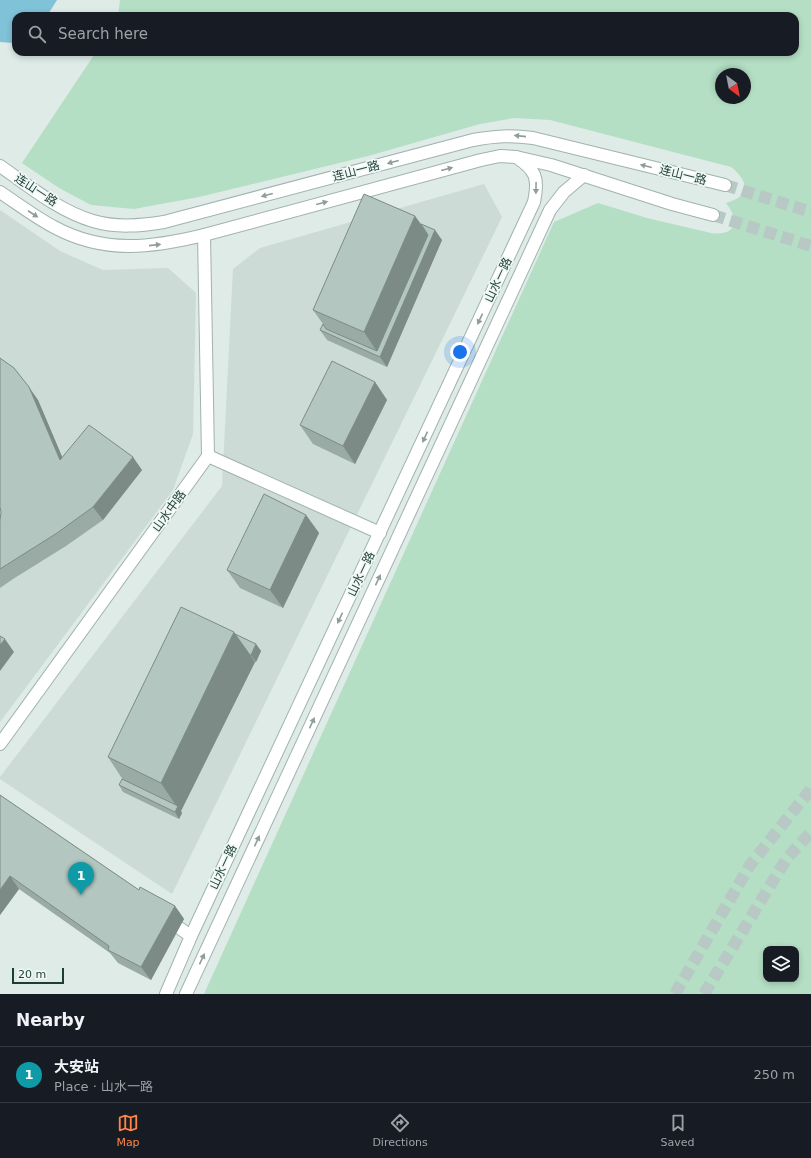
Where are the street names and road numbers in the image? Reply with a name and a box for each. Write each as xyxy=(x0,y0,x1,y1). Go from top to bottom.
street label: 连山一路 xyxy=(331,158,381,184)
street label: 连山一路 xyxy=(658,162,708,188)
street label: 连山一路 xyxy=(12,171,60,209)
street label: 山水一路 xyxy=(482,255,514,305)
street label: 山水中路 xyxy=(149,487,189,535)
street label: 山水一路 xyxy=(345,549,377,599)
street label: 山水一路 xyxy=(207,842,239,892)

